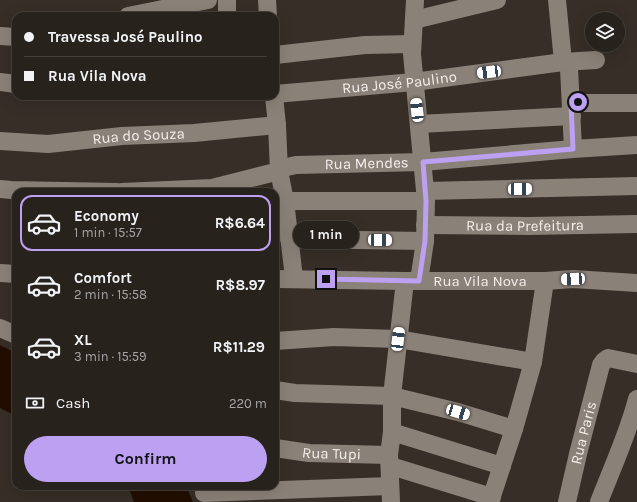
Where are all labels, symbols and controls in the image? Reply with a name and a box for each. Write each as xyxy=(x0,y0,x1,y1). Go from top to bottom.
map controls xyxy=(585,12,625,52)
button: layers xyxy=(585,12,625,52)
text: Travessa José Paulino xyxy=(48,28,203,46)
car xyxy=(476,65,502,79)
text: Rua Vila Nova xyxy=(48,67,147,85)
street label: Rua José Paulino xyxy=(341,67,458,97)
route start xyxy=(569,93,587,111)
car xyxy=(410,97,424,123)
street label: Rua do Souza xyxy=(91,124,185,148)
street label: Rua Mendes xyxy=(324,153,409,173)
car xyxy=(508,183,532,195)
icon: car xyxy=(26,205,62,241)
text: Economy xyxy=(74,207,139,225)
text: R$6.64 xyxy=(215,214,265,232)
street label: Rua da Prefeitura xyxy=(466,216,584,235)
callout: 1 min xyxy=(293,221,359,249)
text: 1 min · 15:57 xyxy=(74,225,142,240)
text: 1 min xyxy=(310,227,342,242)
car xyxy=(368,234,392,246)
icon: car xyxy=(26,267,62,303)
text: Comfort xyxy=(74,269,132,287)
route end xyxy=(317,270,335,288)
street label: Rua Vila Nova xyxy=(433,272,527,290)
car xyxy=(561,272,585,286)
text: R$8.97 xyxy=(215,276,265,294)
text: 2 min · 15:58 xyxy=(74,287,147,302)
car xyxy=(391,326,405,352)
icon: car xyxy=(26,329,62,365)
text: XL xyxy=(74,331,92,349)
text: R$11.29 xyxy=(213,338,265,356)
text: 3 min · 15:59 xyxy=(74,349,147,364)
icon: cash xyxy=(24,392,46,414)
text: Cash xyxy=(56,394,90,412)
text: 220 m xyxy=(229,396,267,411)
street label: Rua Paris xyxy=(567,399,600,466)
car xyxy=(445,403,471,421)
button: Confirm xyxy=(24,436,267,482)
street label: Rua Tupi xyxy=(301,443,361,463)

